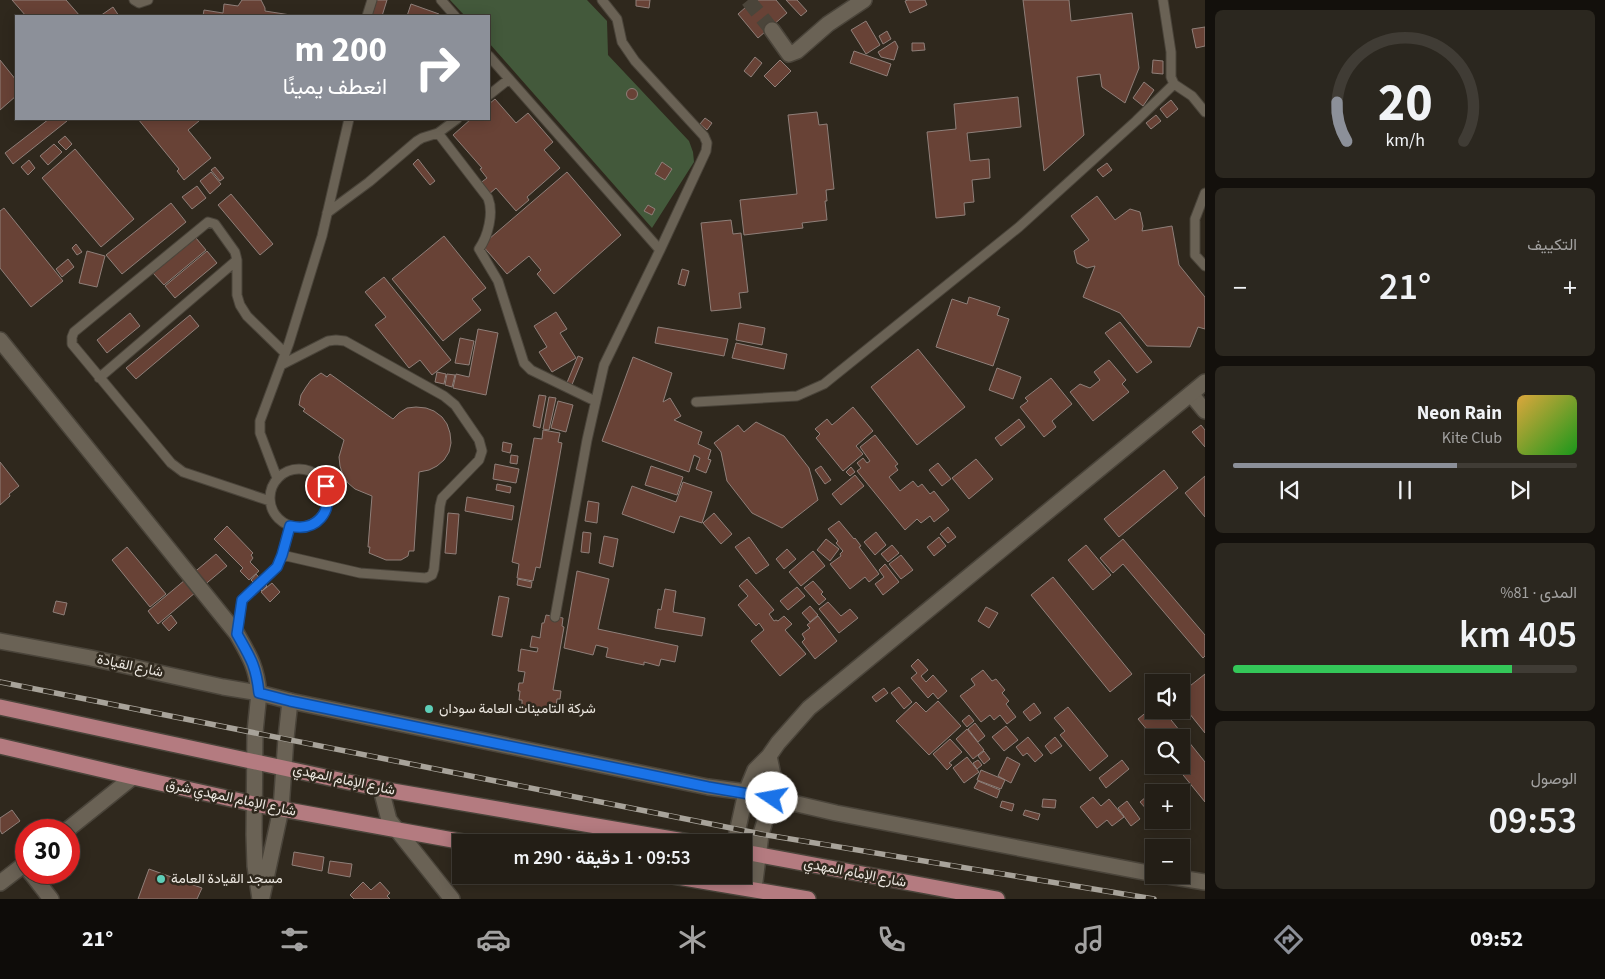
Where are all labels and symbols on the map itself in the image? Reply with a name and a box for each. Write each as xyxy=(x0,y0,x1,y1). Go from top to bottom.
pin xyxy=(305,465,347,507)
street label: شارع القيادة xyxy=(95,649,165,683)
place label: شركة التامينات العامة سودان xyxy=(439,699,596,719)
marker: شركة التامينات العامة سودان xyxy=(423,703,435,715)
street label: شارع الإمام المهدي xyxy=(291,759,397,802)
position arrow xyxy=(745,771,797,823)
street label: شارع الإمام المهدي شرق xyxy=(164,774,298,823)
speed limit sign: 30 xyxy=(15,819,80,884)
street label: شارع الإمام المهدي xyxy=(802,853,908,894)
place label: مسجد القيادة العامة xyxy=(171,869,283,889)
marker: مسجد القيادة العامة xyxy=(155,873,167,885)

